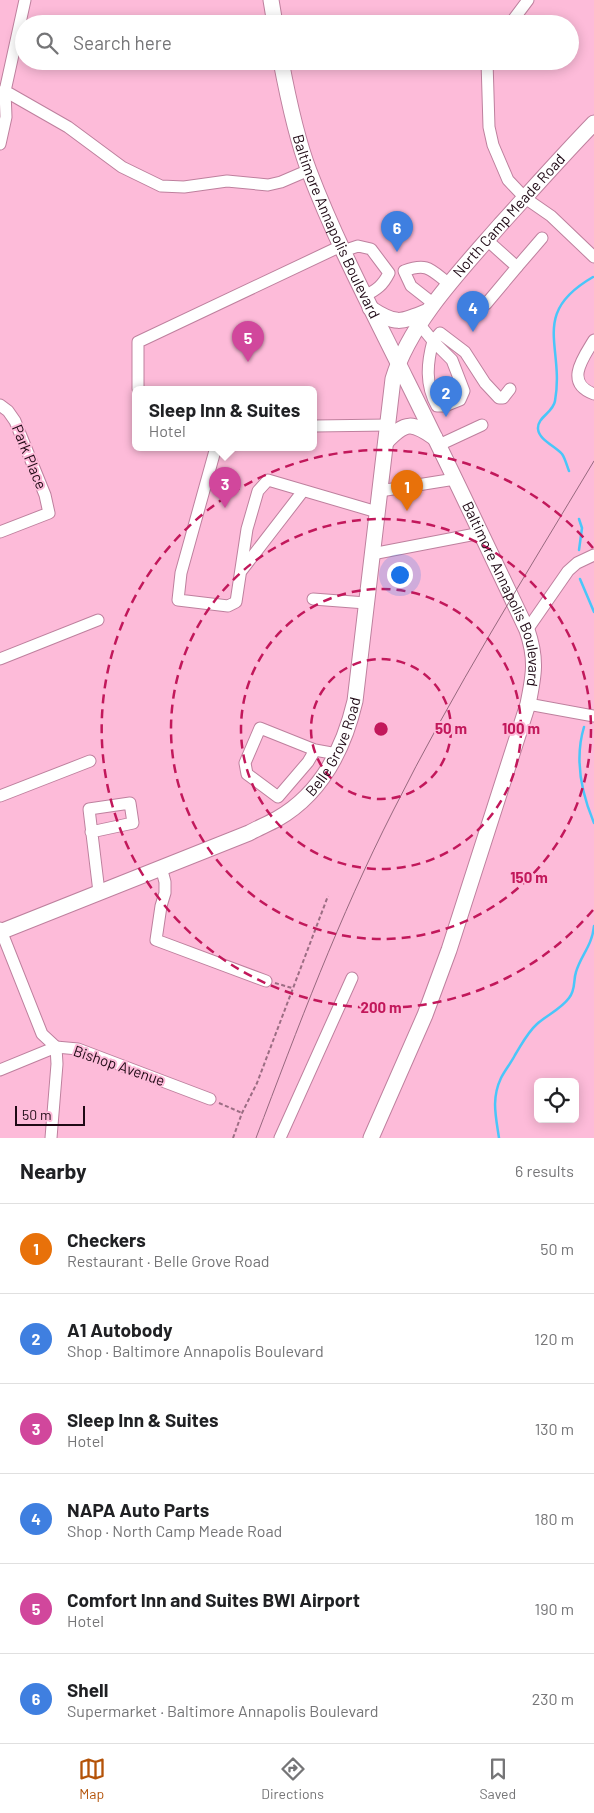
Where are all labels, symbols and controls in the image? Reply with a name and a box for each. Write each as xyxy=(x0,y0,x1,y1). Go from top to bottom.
search box xyxy=(15,15,579,70)
icon: search xyxy=(33,29,61,57)
text: Search here xyxy=(73,31,172,54)
street label: Baltimore Annapolis Boulevard xyxy=(290,132,384,321)
street label: North Camp Meade Road xyxy=(449,150,568,281)
pin: 6 xyxy=(381,211,413,252)
pin: 4 xyxy=(457,291,489,332)
pin: 5 xyxy=(232,321,264,362)
pin: 2 xyxy=(430,376,462,417)
popup xyxy=(132,386,317,451)
text: Sleep Inn & Suites xyxy=(149,398,300,421)
text: Hotel xyxy=(149,421,186,440)
street label: Park Place xyxy=(9,422,51,492)
pin: 3 xyxy=(209,467,241,508)
pin: 1 xyxy=(391,470,423,511)
street label: Baltimore Annapolis Boulevard xyxy=(459,498,544,688)
your location xyxy=(387,562,413,588)
street label: Belle Grove Road xyxy=(301,695,364,800)
text: 50 m xyxy=(435,719,467,737)
text: 100 m xyxy=(502,719,540,737)
centre of rings xyxy=(372,720,390,738)
text: 150 m xyxy=(510,868,548,886)
text: 200 m xyxy=(360,998,402,1016)
street label: Bishop Avenue xyxy=(71,1041,167,1089)
map controls xyxy=(534,1078,579,1123)
button: locate xyxy=(534,1078,579,1123)
scale bar xyxy=(15,1103,85,1126)
text: 50 m xyxy=(22,1106,51,1123)
text: Nearby xyxy=(20,1158,86,1183)
text: 6 results xyxy=(515,1161,574,1180)
text: Checkers xyxy=(67,1228,146,1251)
text: 1 xyxy=(33,1239,39,1258)
text: 50 m xyxy=(540,1239,574,1258)
text: Restaurant · Belle Grove Road xyxy=(67,1251,270,1270)
text: A1 Autobody xyxy=(67,1318,173,1341)
text: 2 xyxy=(32,1329,40,1348)
text: 120 m xyxy=(534,1329,574,1348)
text: Shop · Baltimore Annapolis Boulevard xyxy=(67,1341,324,1360)
text: Sleep Inn & Suites xyxy=(67,1408,218,1431)
text: 3 xyxy=(32,1419,40,1438)
text: 130 m xyxy=(535,1419,574,1438)
text: Hotel xyxy=(67,1431,104,1450)
text: NAPA Auto Parts xyxy=(67,1498,209,1521)
text: 4 xyxy=(31,1509,41,1528)
text: 180 m xyxy=(535,1509,574,1528)
text: Shop · North Camp Meade Road xyxy=(67,1521,282,1540)
text: Comfort Inn and Suites BWI Airport xyxy=(67,1588,360,1611)
text: 5 xyxy=(32,1599,40,1618)
text: 190 m xyxy=(535,1599,574,1618)
text: Hotel xyxy=(67,1611,104,1630)
text: Shell xyxy=(67,1678,108,1701)
text: 6 xyxy=(32,1689,40,1708)
text: 230 m xyxy=(532,1689,574,1708)
text: Supermarket · Baltimore Annapolis Boulevard xyxy=(67,1701,379,1720)
tab: Map xyxy=(78,1755,106,1802)
tab: Directions xyxy=(261,1755,324,1802)
tab: Saved xyxy=(479,1755,516,1802)

